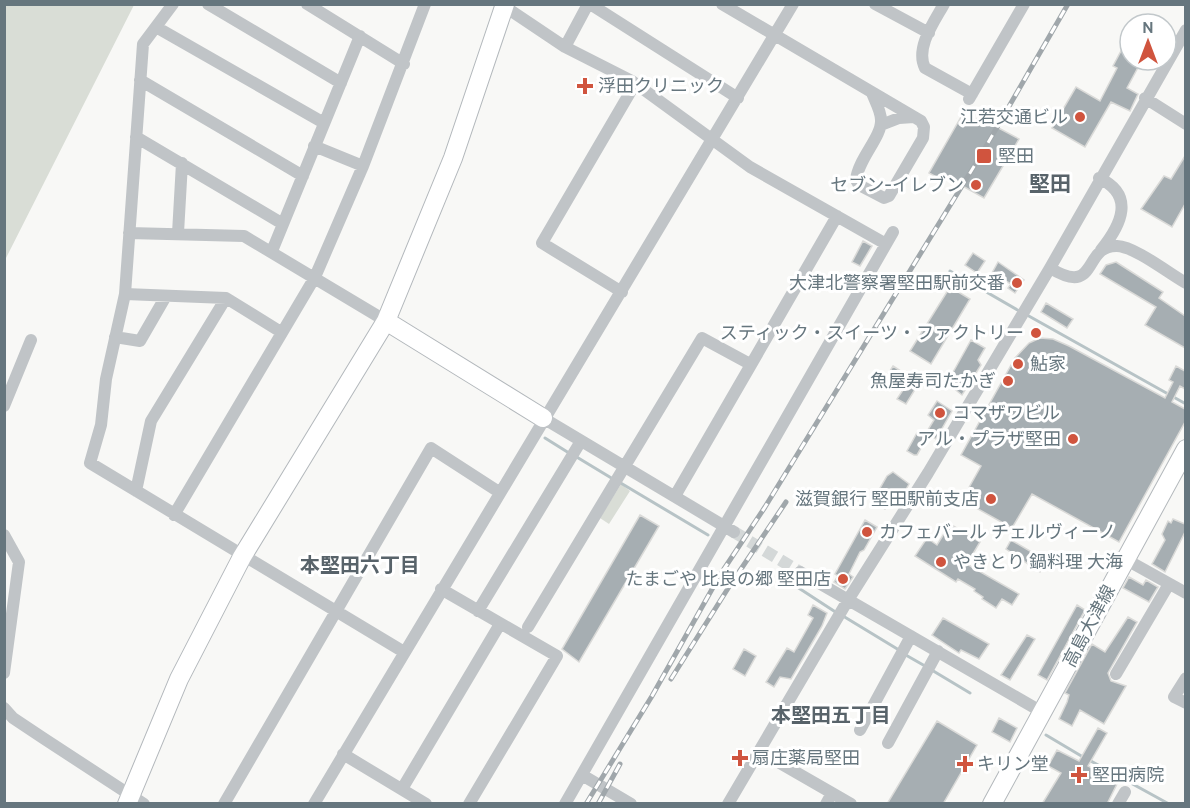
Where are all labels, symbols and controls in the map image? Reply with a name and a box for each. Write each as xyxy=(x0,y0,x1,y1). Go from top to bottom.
north arrow xyxy=(1118,12,1178,72)
text: N xyxy=(1142,18,1154,37)
place label: 浮田クリニック xyxy=(598,75,724,97)
marker: 浮田クリニック xyxy=(576,77,594,95)
place label: 江若交通ビル xyxy=(960,106,1068,128)
marker: 江若交通ビル xyxy=(1073,110,1087,124)
place label: 堅田 xyxy=(998,145,1034,167)
marker: 堅田 xyxy=(975,147,993,165)
district label: 堅田 xyxy=(1029,171,1071,196)
place label: セブン-イレブン xyxy=(830,174,964,196)
marker: セブン-イレブン xyxy=(969,178,983,192)
place label: 大津北警察署堅田駅前交番 xyxy=(789,272,1005,294)
marker: 大津北警察署堅田駅前交番 xyxy=(1010,276,1024,290)
place label: スティック・スイーツ・ファクトリー xyxy=(720,322,1024,344)
marker: スティック・スイーツ・ファクトリー xyxy=(1029,326,1043,340)
place label: 鮎家 xyxy=(1030,353,1066,375)
marker: 鮎家 xyxy=(1011,357,1025,371)
place label: 魚屋寿司たかぎ xyxy=(870,370,996,392)
marker: 魚屋寿司たかぎ xyxy=(1001,374,1015,388)
place label: コマザワビル xyxy=(952,402,1060,424)
marker: コマザワビル xyxy=(933,406,947,420)
place label: アル・プラザ堅田 xyxy=(917,428,1061,450)
marker: アル・プラザ堅田 xyxy=(1066,432,1080,446)
place label: 滋賀銀行 堅田駅前支店 xyxy=(795,488,979,510)
marker: 滋賀銀行 堅田駅前支店 xyxy=(984,492,998,506)
place label: カフェバール チェルヴィーノ xyxy=(879,521,1116,543)
marker: カフェバール チェルヴィーノ xyxy=(860,525,874,539)
place label: やきとり 鍋料理 大海 xyxy=(953,551,1123,573)
district label: 本堅田六丁目 xyxy=(300,553,420,577)
marker: やきとり 鍋料理 大海 xyxy=(934,555,948,569)
place label: たまごや 比良の郷 堅田店 xyxy=(625,568,831,590)
marker: たまごや 比良の郷 堅田店 xyxy=(836,572,850,586)
street label: 高島大津線 xyxy=(1058,581,1120,671)
district label: 本堅田五丁目 xyxy=(771,703,891,727)
place label: 扇庄薬局堅田 xyxy=(752,747,860,769)
marker: 扇庄薬局堅田 xyxy=(733,751,747,765)
place label: キリン堂 xyxy=(977,753,1049,775)
marker: キリン堂 xyxy=(958,757,972,771)
place label: 堅田病院 xyxy=(1092,764,1164,786)
marker: 堅田病院 xyxy=(1070,766,1088,784)

